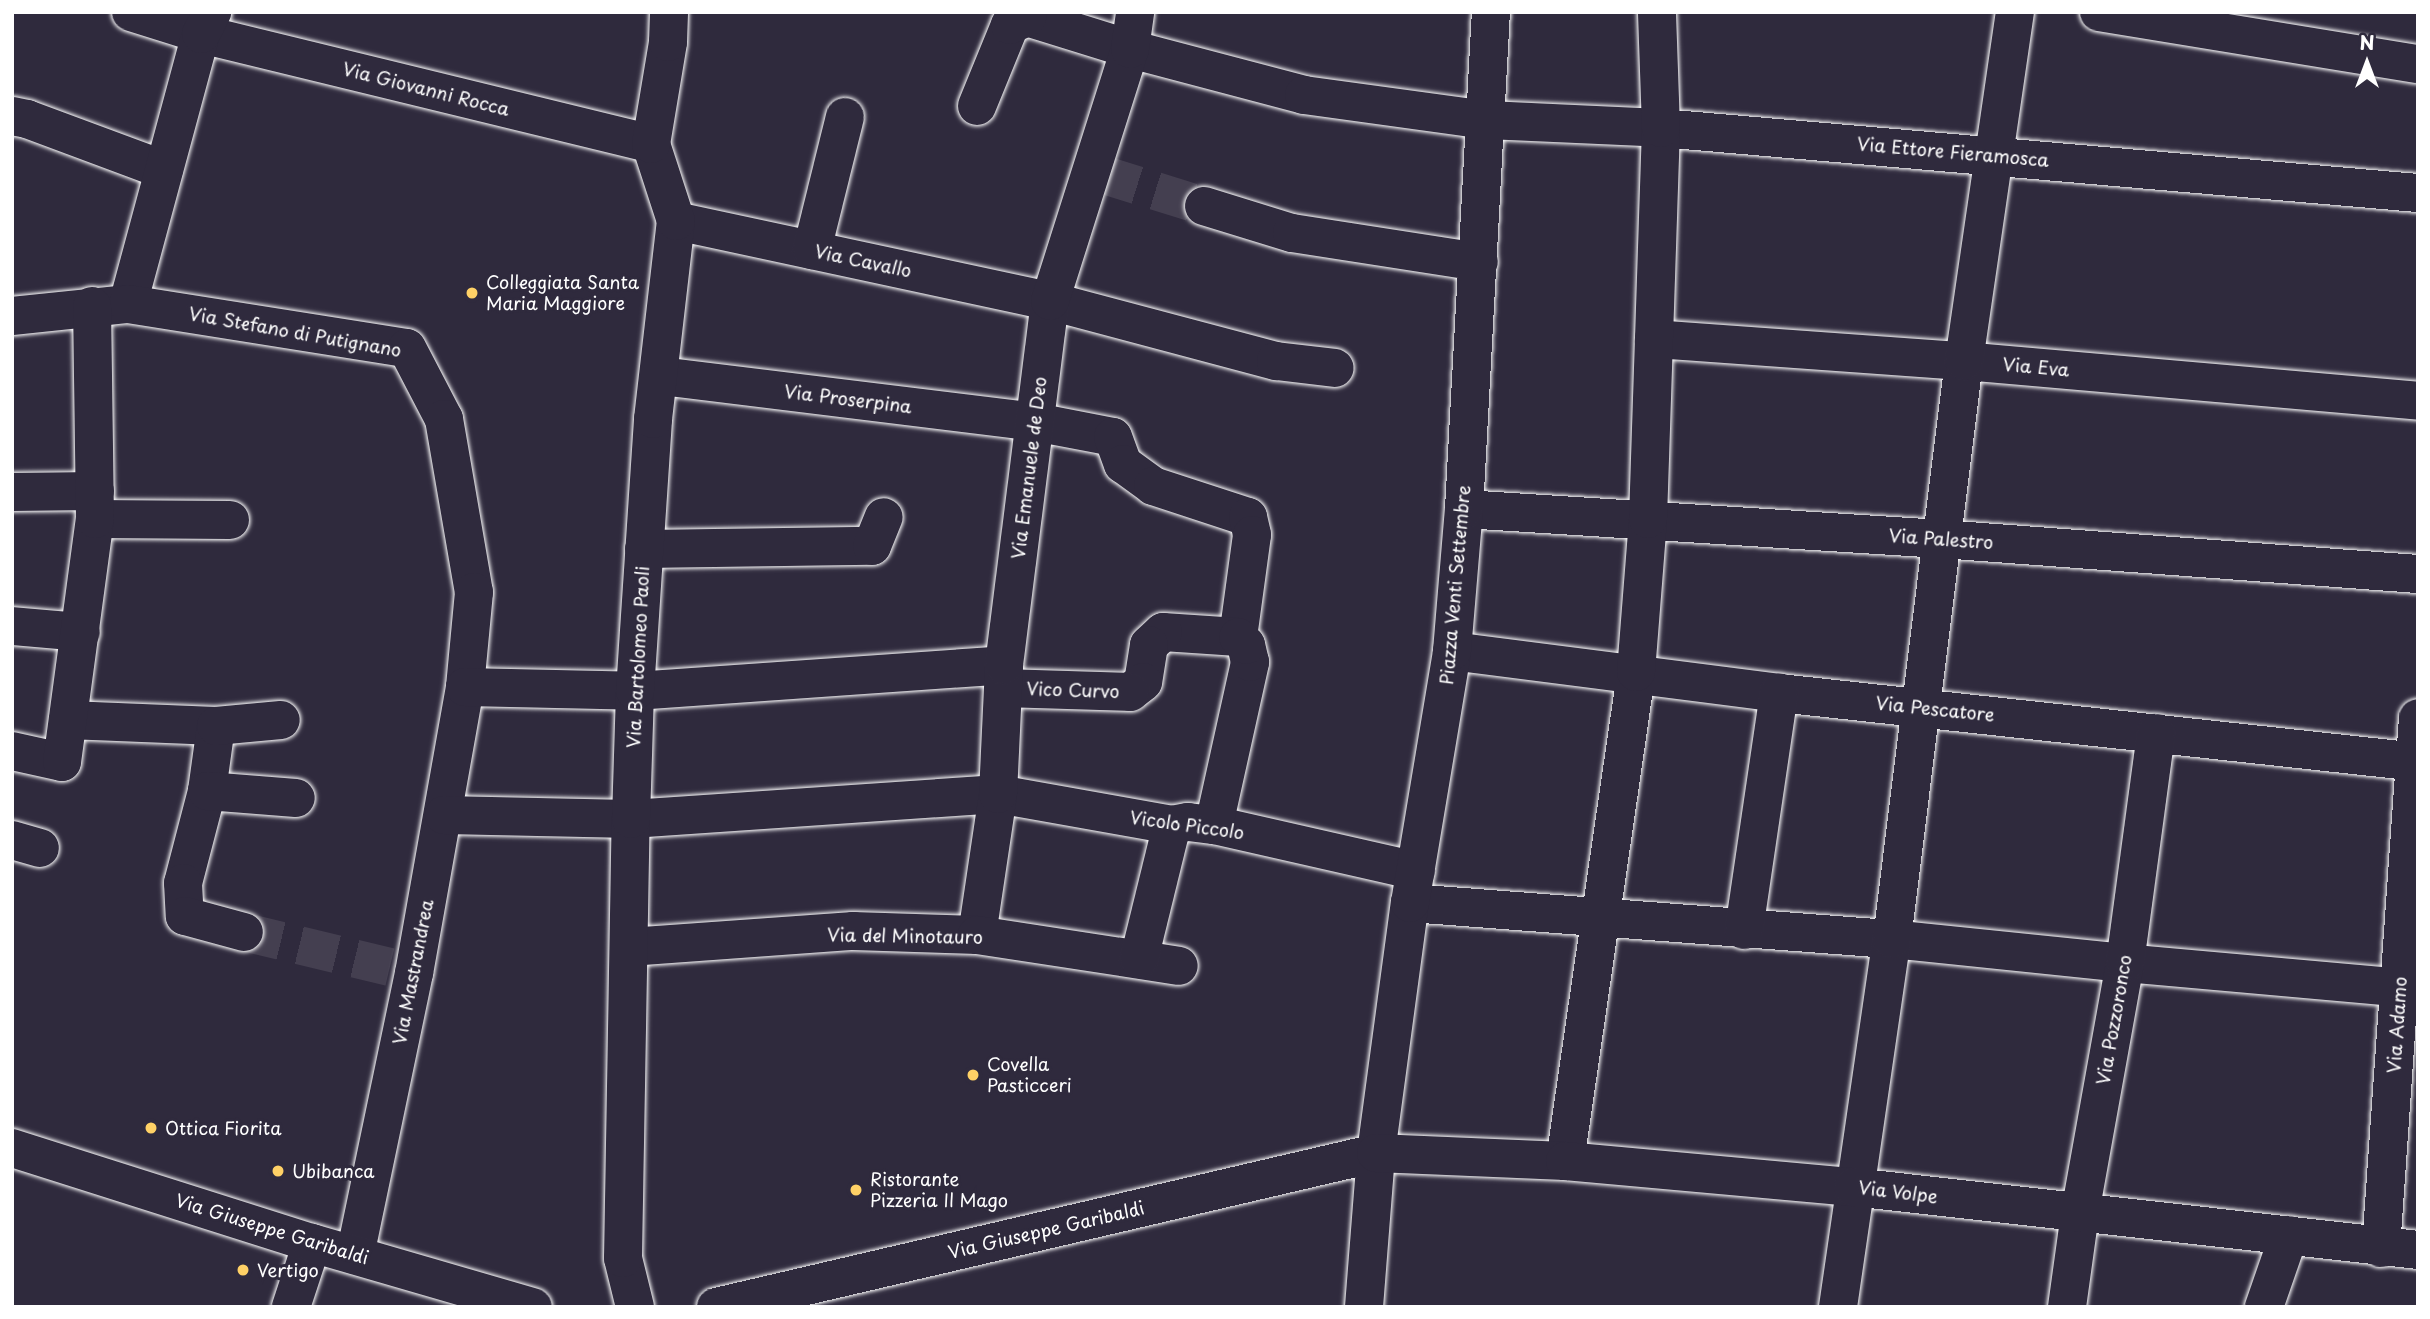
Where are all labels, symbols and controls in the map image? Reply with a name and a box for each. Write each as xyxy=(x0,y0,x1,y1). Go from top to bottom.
north arrow xyxy=(2332,28,2402,98)
text: N xyxy=(2359,28,2375,56)
street label: Via Giovanni Rocca xyxy=(341,58,511,120)
street label: Via Ettore Fieramosca xyxy=(1856,133,2050,171)
street label: Via Cavallo xyxy=(813,240,913,282)
place label: Colleggiata Santa Maria Maggiore xyxy=(486,272,639,314)
marker: Colleggiata Santa Maria Maggiore xyxy=(464,285,480,301)
street label: Via Stefano di Putignano xyxy=(187,303,403,361)
street label: Via Eva xyxy=(2003,353,2069,381)
street label: Via Emanuele de Deo xyxy=(1007,376,1051,560)
street label: Via Proserpina xyxy=(783,380,913,418)
street label: Piazza Venti Settembre xyxy=(1436,485,1474,685)
street label: Via Palestro xyxy=(1888,525,1994,553)
street label: Via Bartolomeo Paoli xyxy=(622,565,654,749)
street label: Vico Curvo xyxy=(1026,678,1120,702)
street label: Via Pescatore xyxy=(1875,692,1995,726)
street label: Vicolo Piccolo xyxy=(1128,806,1246,844)
street label: Via Mastrandrea xyxy=(388,898,438,1046)
street label: Via del Minotauro xyxy=(827,924,983,948)
street label: Via Pozzoronco xyxy=(2092,954,2136,1086)
street label: Via Adamo xyxy=(2383,976,2411,1074)
place label: Covella Pasticceri xyxy=(987,1054,1072,1096)
marker: Covella Pasticceri xyxy=(965,1067,981,1083)
place label: Ottica Fiorita xyxy=(165,1117,282,1139)
marker: Ottica Fiorita xyxy=(143,1120,159,1136)
place label: Ubibanca xyxy=(292,1160,375,1182)
marker: Ubibanca xyxy=(270,1163,286,1179)
place label: Ristorante Pizzeria Il Mago xyxy=(870,1169,1007,1212)
street label: Via Volpe xyxy=(1857,1176,1939,1208)
marker: Ristorante Pizzeria Il Mago xyxy=(848,1182,864,1198)
street label: Via Giuseppe Garibaldi xyxy=(173,1189,371,1269)
street label: Via Giuseppe Garibaldi xyxy=(946,1197,1146,1263)
place label: Vertigo xyxy=(257,1259,319,1281)
marker: Vertigo xyxy=(235,1262,251,1278)

